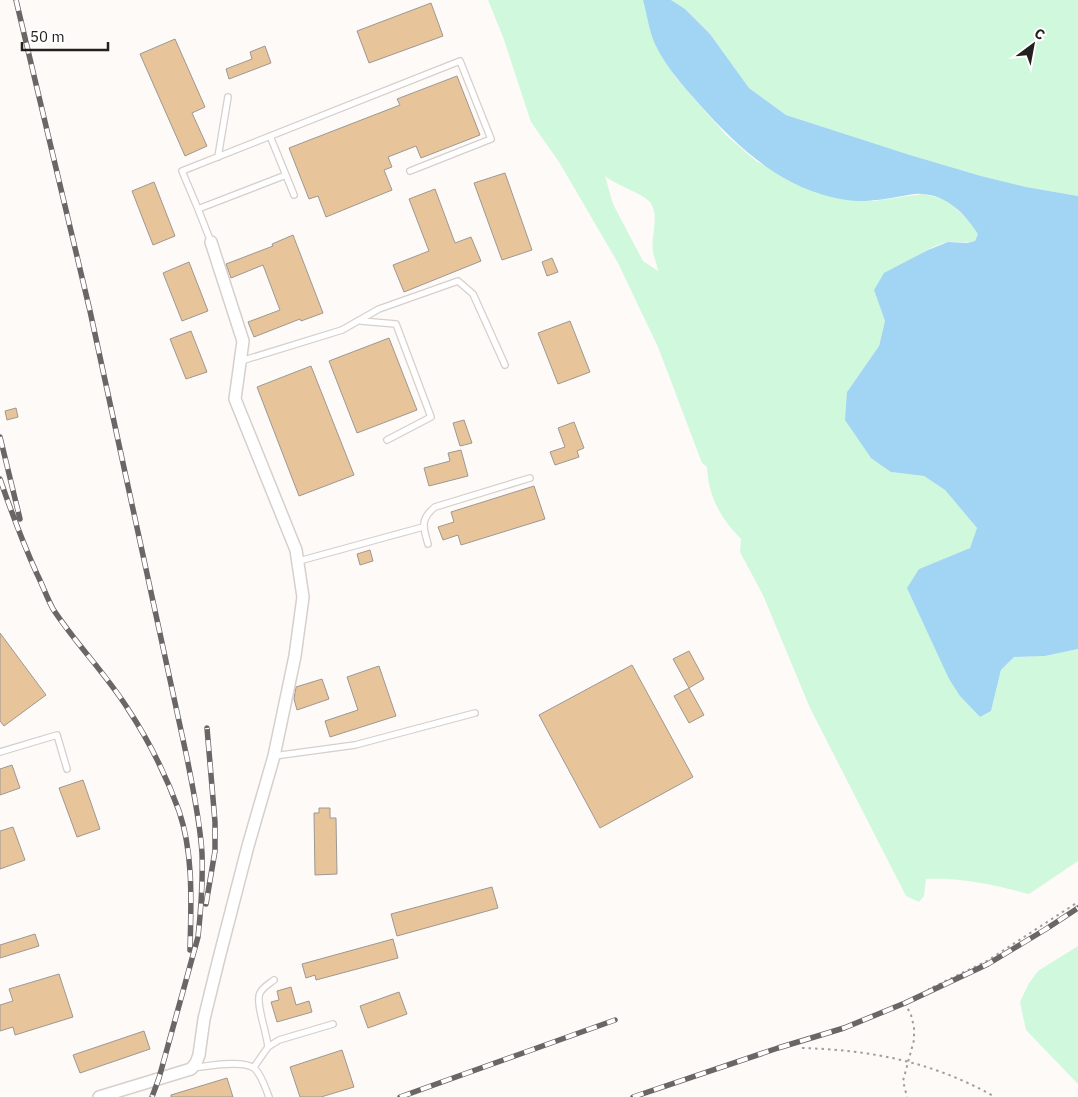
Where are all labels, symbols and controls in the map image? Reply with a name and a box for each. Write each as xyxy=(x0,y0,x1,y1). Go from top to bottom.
scale bar xyxy=(22,20,109,52)
north arrow xyxy=(1008,20,1058,70)
text: С xyxy=(1031,24,1049,44)
text: 50 m xyxy=(30,27,65,46)

